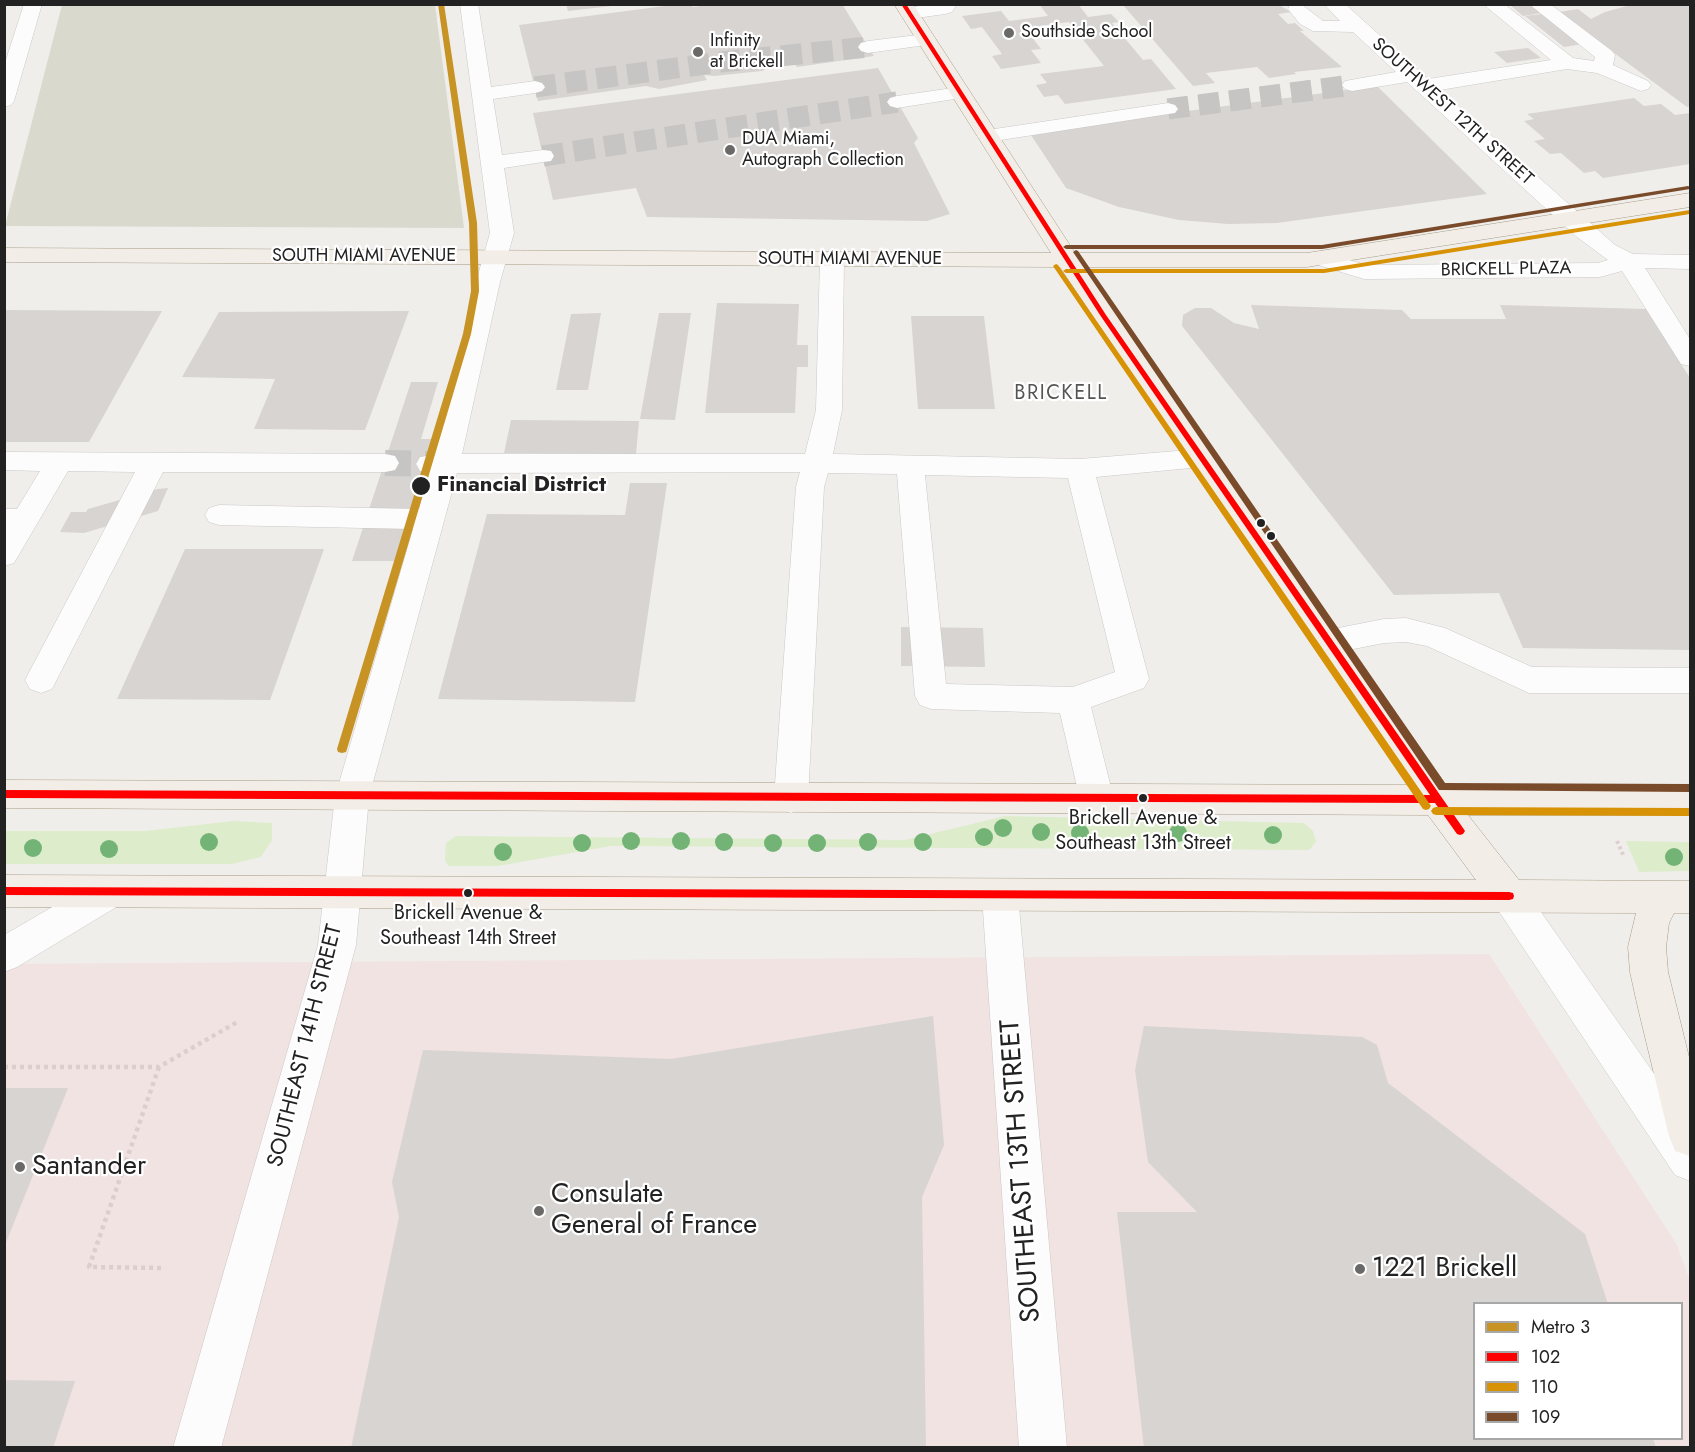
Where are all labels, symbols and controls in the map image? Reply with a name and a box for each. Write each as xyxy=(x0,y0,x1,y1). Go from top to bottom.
place label: Southside School xyxy=(1021,22,1152,44)
marker: Southside School xyxy=(1002,26,1016,40)
place label: Infinity at Brickell xyxy=(710,31,783,74)
street label: SOUTHWEST 12TH STREET xyxy=(1367,34,1537,190)
marker: Infinity at Brickell xyxy=(691,45,705,59)
place label: DUA Miami, Autograph Collection xyxy=(742,129,904,172)
marker: DUA Miami, Autograph Collection xyxy=(723,143,737,157)
street label: SOUTH MIAMI AVENUE xyxy=(272,246,456,268)
street label: SOUTH MIAMI AVENUE xyxy=(758,249,942,271)
street label: BRICKELL PLAZA xyxy=(1441,258,1571,282)
district label: BRICKELL xyxy=(1014,382,1108,406)
place label: Financial District xyxy=(437,473,606,499)
marker: Financial District xyxy=(410,475,432,497)
unlabelled marker xyxy=(1255,517,1267,529)
unlabelled marker xyxy=(1265,530,1277,542)
marker: Brickell Avenue & Southeast 13th Street xyxy=(1137,792,1149,804)
place label: Brickell Avenue & Southeast 13th Street xyxy=(1055,807,1231,854)
marker: Brickell Avenue & Southeast 14th Street xyxy=(462,887,474,899)
place label: Brickell Avenue & Southeast 14th Street xyxy=(380,902,556,949)
street label: SOUTHEAST 14TH STREET xyxy=(263,922,349,1170)
street label: SOUTHEAST 13TH STREET xyxy=(995,1018,1049,1324)
place label: Santander xyxy=(32,1151,146,1183)
marker: Santander xyxy=(13,1160,27,1174)
place label: Consulate General of France xyxy=(551,1179,757,1242)
marker: Consulate General of France xyxy=(532,1204,546,1218)
place label: 1221 Brickell xyxy=(1372,1253,1517,1285)
marker: 1221 Brickell xyxy=(1353,1262,1367,1276)
legend xyxy=(1473,1302,1683,1440)
text: Metro 3 xyxy=(1531,1314,1590,1340)
text: 102 xyxy=(1531,1344,1560,1370)
text: 110 xyxy=(1531,1374,1558,1400)
text: 109 xyxy=(1531,1404,1560,1430)

